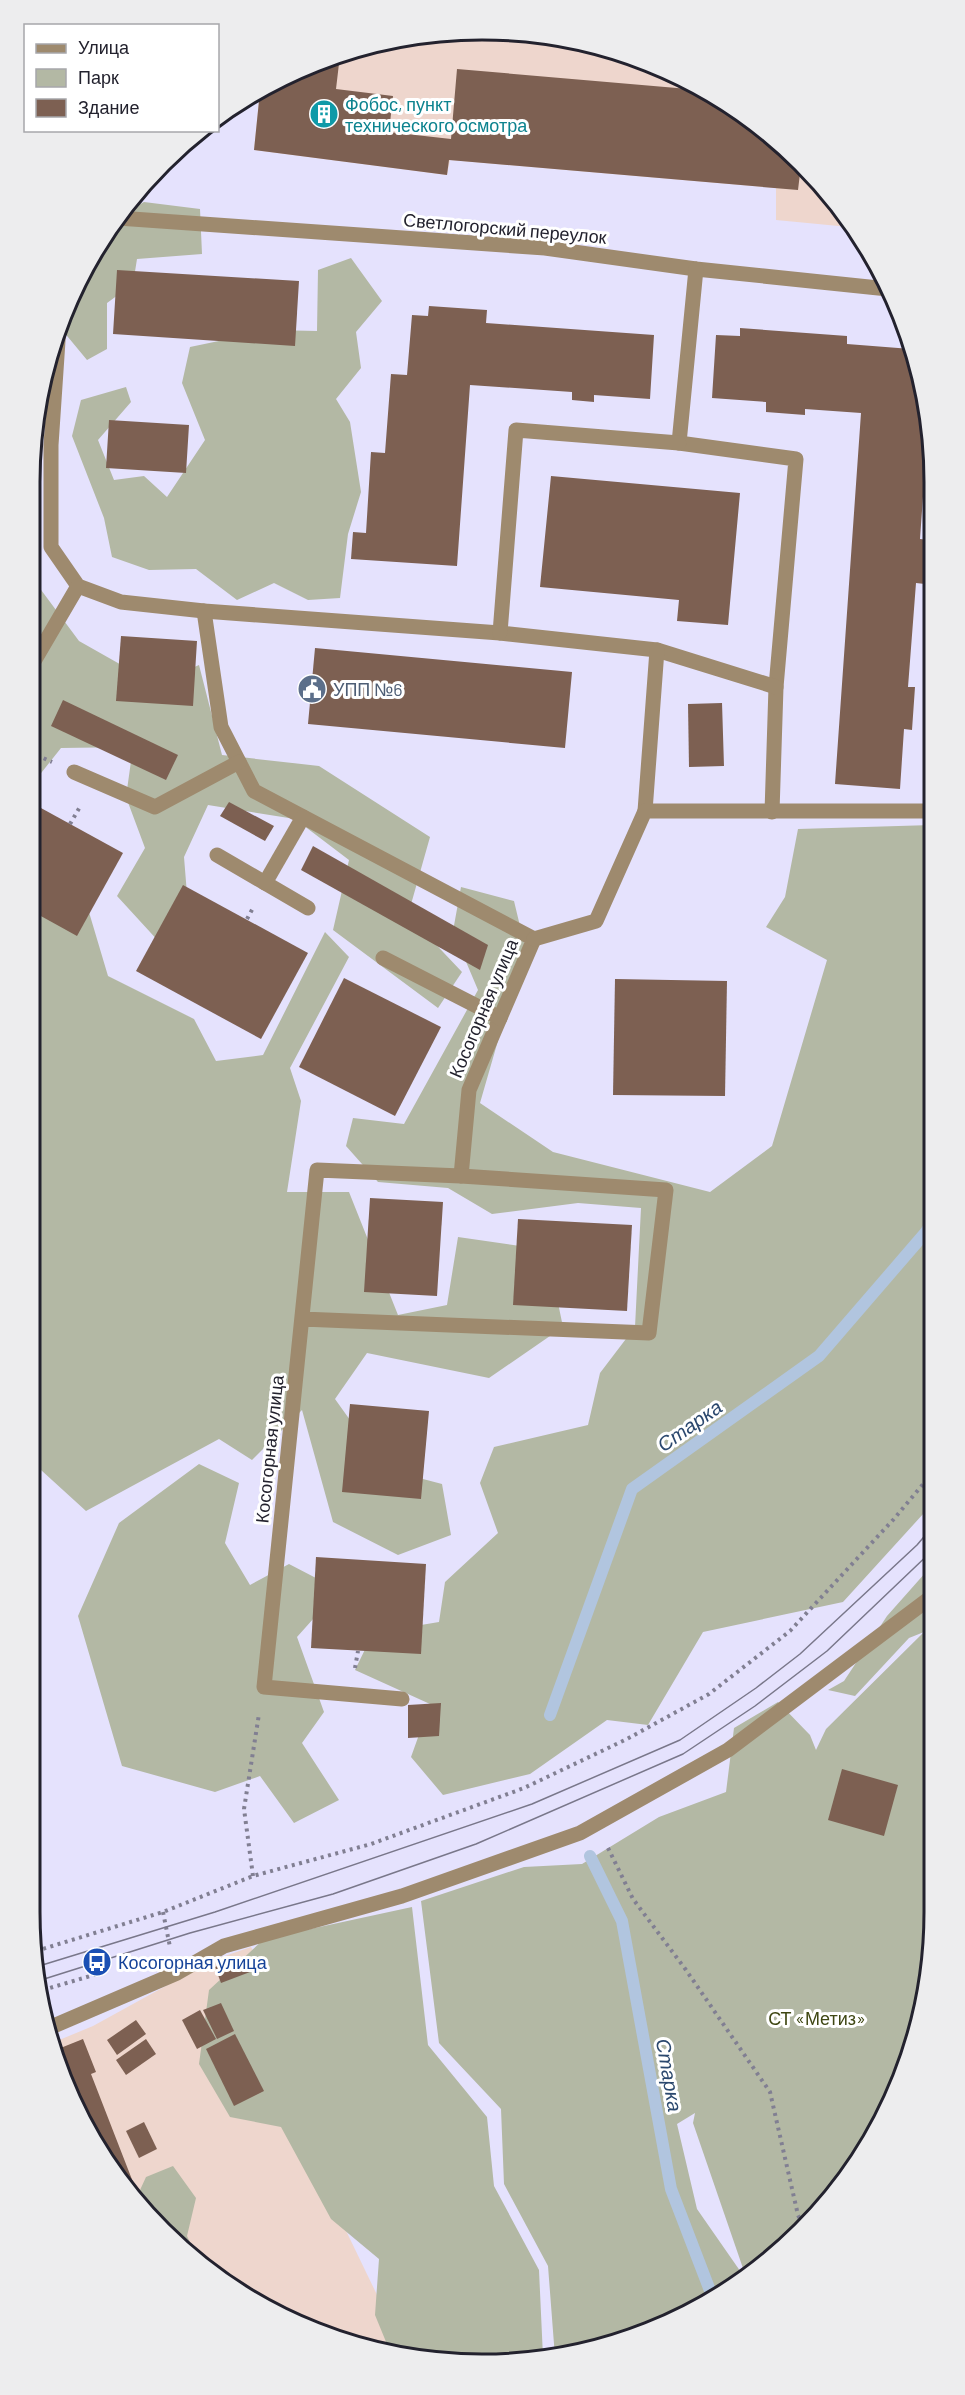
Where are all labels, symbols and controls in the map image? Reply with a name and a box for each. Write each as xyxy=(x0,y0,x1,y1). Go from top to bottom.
legend xyxy=(24,24,219,132)
text: Улица xyxy=(78,36,130,58)
text: Парк xyxy=(78,66,119,88)
place label: Фобос, пункт технического осмотра xyxy=(345,93,528,136)
text: Здание xyxy=(78,96,139,118)
building icon: Фобос, пункт технического осмотра xyxy=(308,98,340,130)
street label: Светлогорский переулок xyxy=(402,208,608,248)
public building icon: УПП №6 xyxy=(296,673,328,705)
place label: УПП №6 xyxy=(333,678,403,700)
street label: Косогорная улица xyxy=(444,934,523,1081)
street label: Косогорная улица xyxy=(250,1373,288,1524)
water label: Старка xyxy=(652,1394,726,1456)
bus stop icon: Косогорная улица xyxy=(81,1946,113,1978)
place label: Косогорная улица xyxy=(118,1951,268,1973)
park label: СТ «Метиз» xyxy=(768,2007,866,2029)
water label: Старка xyxy=(652,2037,688,2113)

